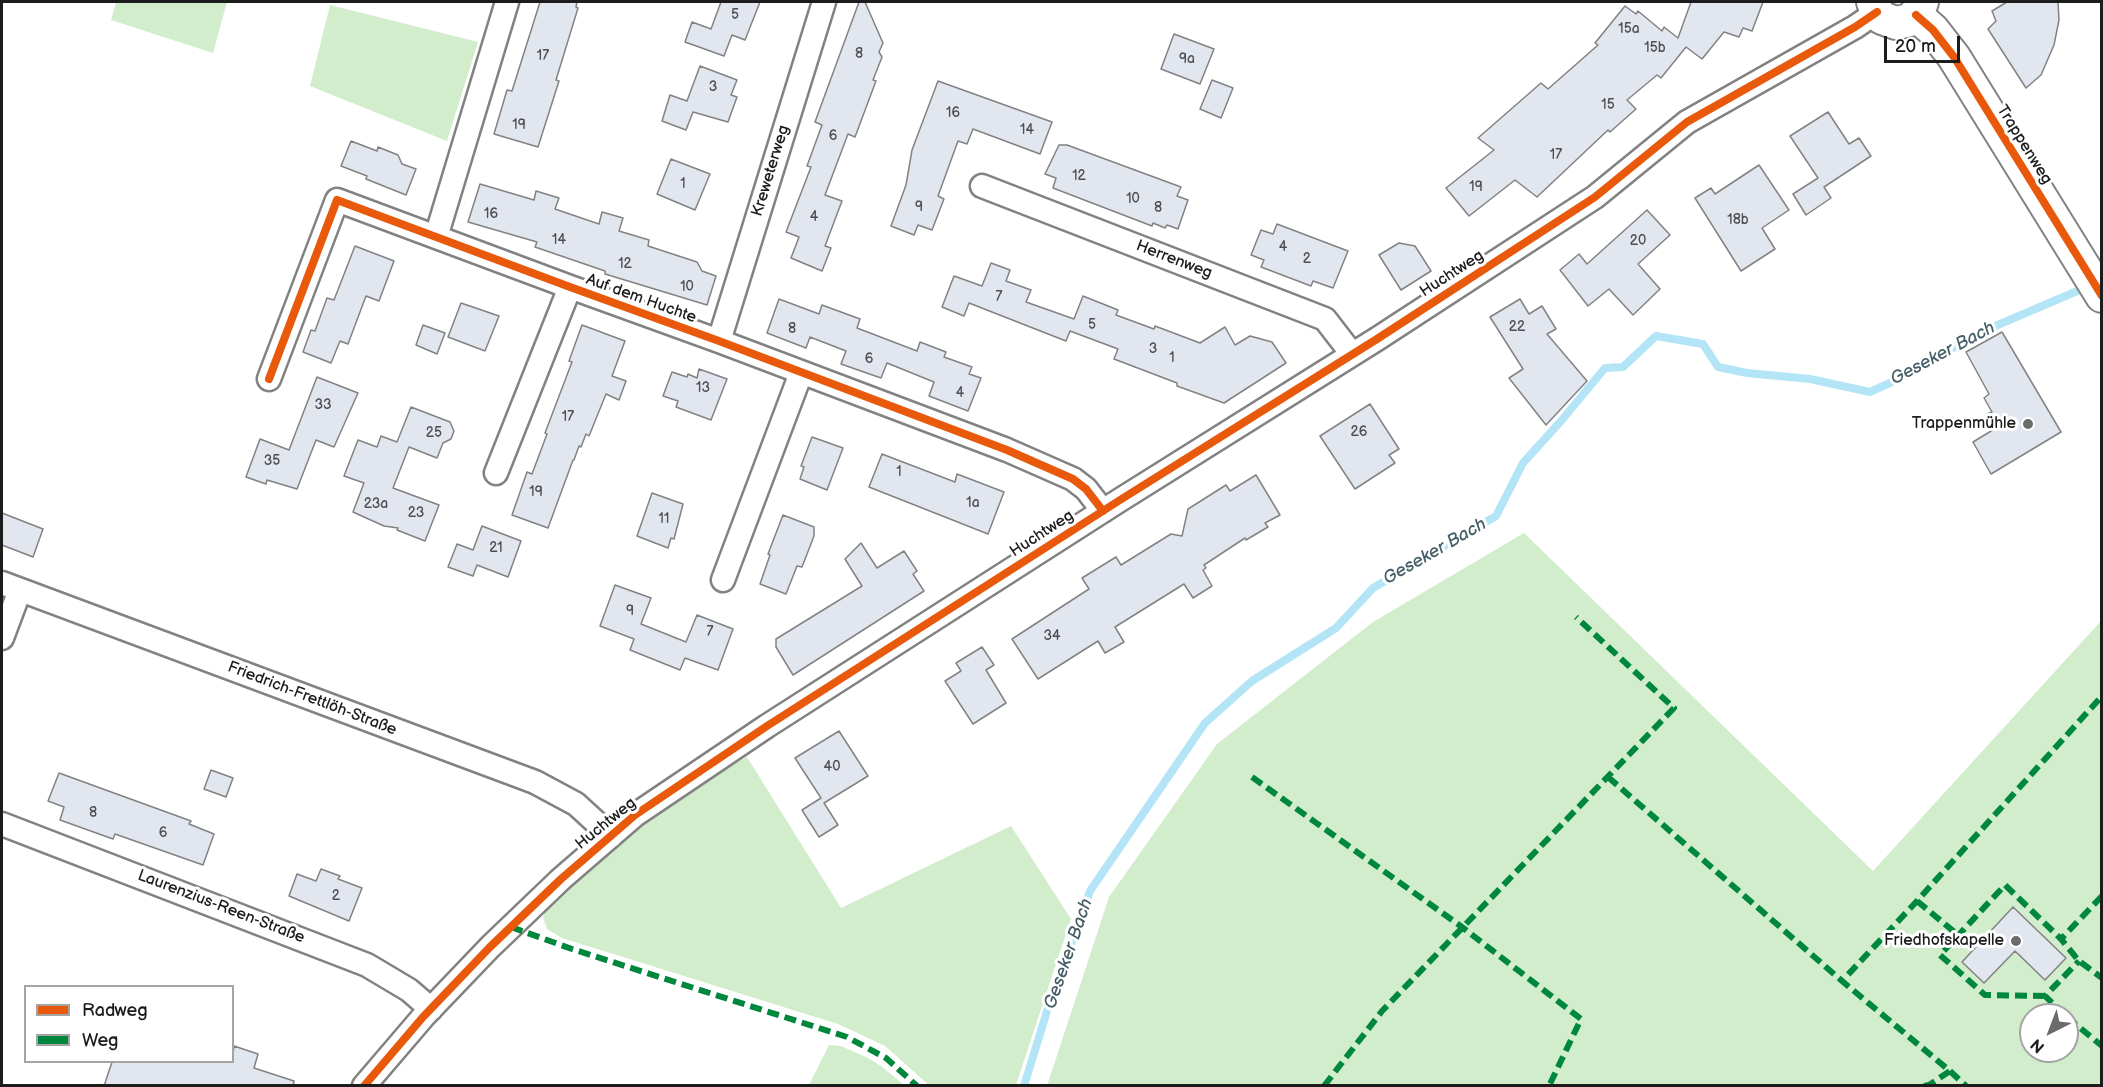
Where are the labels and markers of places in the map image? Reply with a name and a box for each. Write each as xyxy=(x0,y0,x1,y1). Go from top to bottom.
place label: Trappenmühle xyxy=(1912,414,2016,434)
marker: Trappenmühle xyxy=(2021,417,2035,431)
place label: Friedhofskapelle xyxy=(1884,931,2004,951)
marker: Friedhofskapelle xyxy=(2009,934,2023,948)

